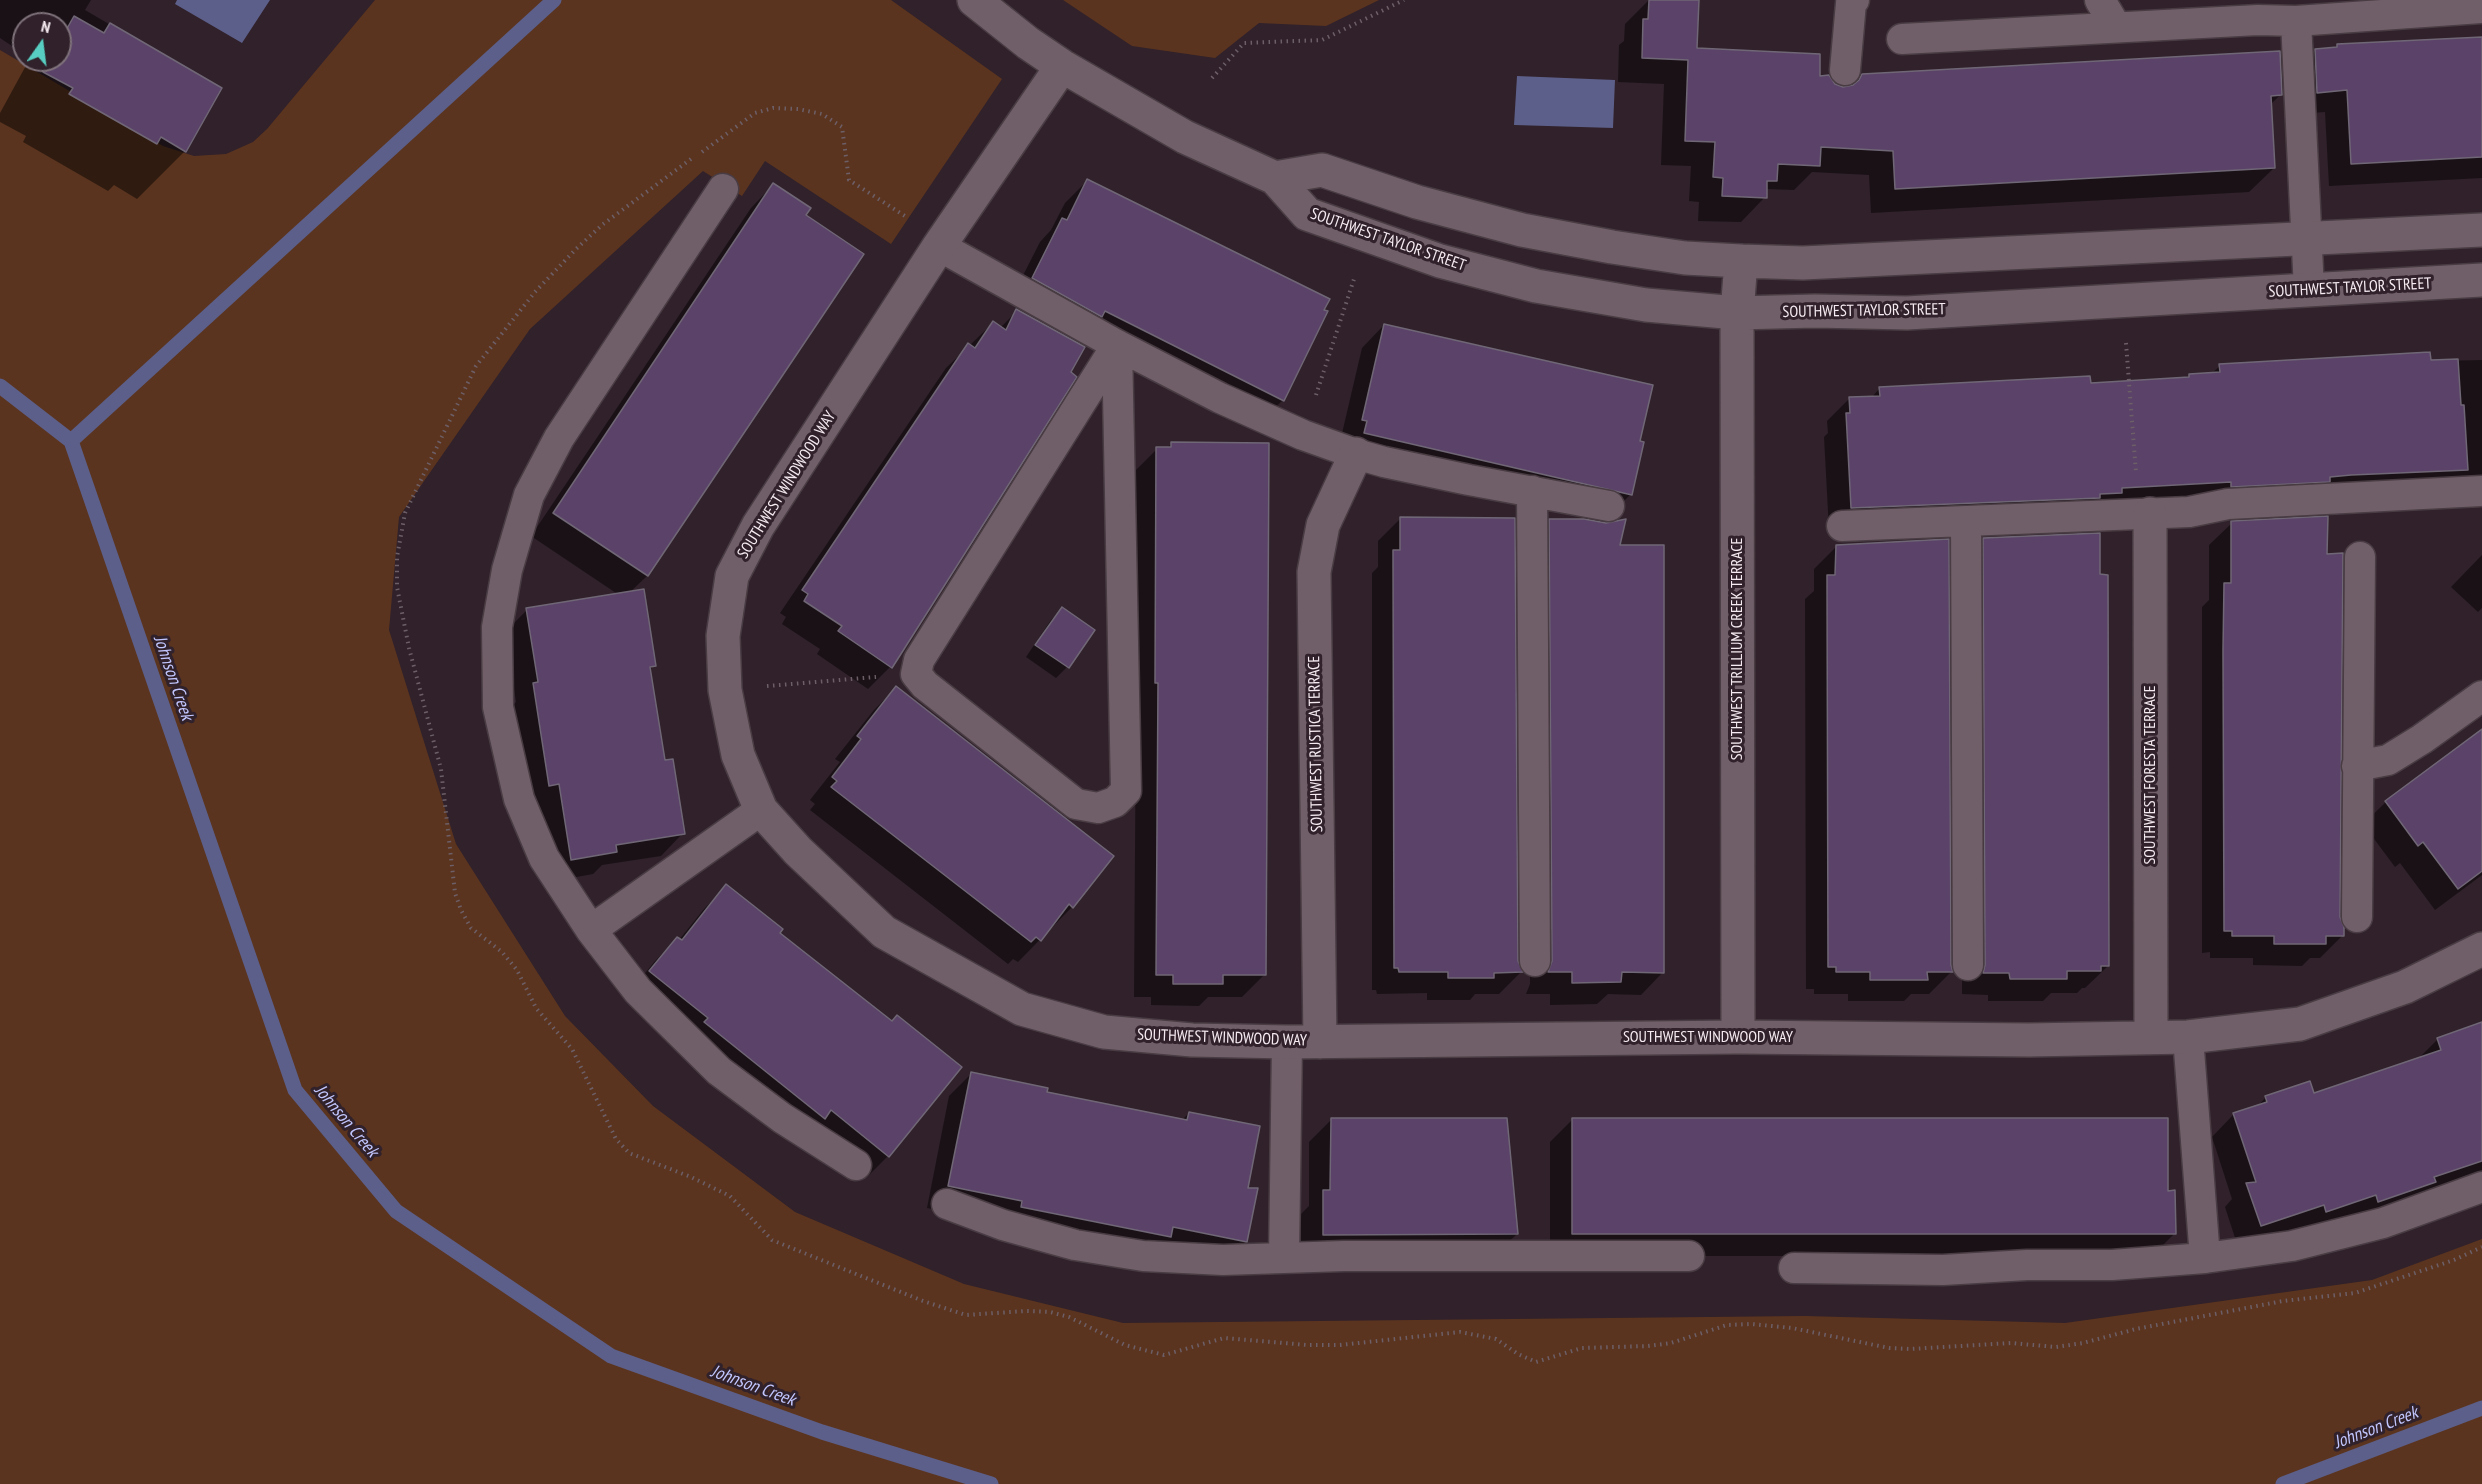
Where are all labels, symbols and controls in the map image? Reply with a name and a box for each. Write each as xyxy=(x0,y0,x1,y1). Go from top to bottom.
north arrow xyxy=(12,12,72,72)
text: N xyxy=(39,16,52,37)
street label: SOUTHWEST TAYLOR STREET xyxy=(1308,204,1468,276)
street label: SOUTHWEST TAYLOR STREET xyxy=(2268,274,2432,302)
street label: SOUTHWEST TAYLOR STREET xyxy=(1782,300,1946,322)
street label: SOUTHWEST WINDWOOD WAY xyxy=(734,408,840,562)
street label: SOUTHWEST TRILLIUM CREEK TERRACE xyxy=(1727,538,1747,760)
water label: Johnson Creek xyxy=(148,633,198,723)
street label: SOUTHWEST RUSTICA TERRACE xyxy=(1305,655,1327,833)
street label: SOUTHWEST FORESTA TERRACE xyxy=(2140,685,2160,865)
street label: SOUTHWEST WINDWOOD WAY xyxy=(1137,1025,1307,1051)
street label: SOUTHWEST WINDWOOD WAY xyxy=(1623,1027,1793,1047)
water label: Johnson Creek xyxy=(309,1080,383,1162)
water label: Johnson Creek xyxy=(708,1361,798,1411)
water label: Johnson Creek xyxy=(2331,1402,2421,1454)

